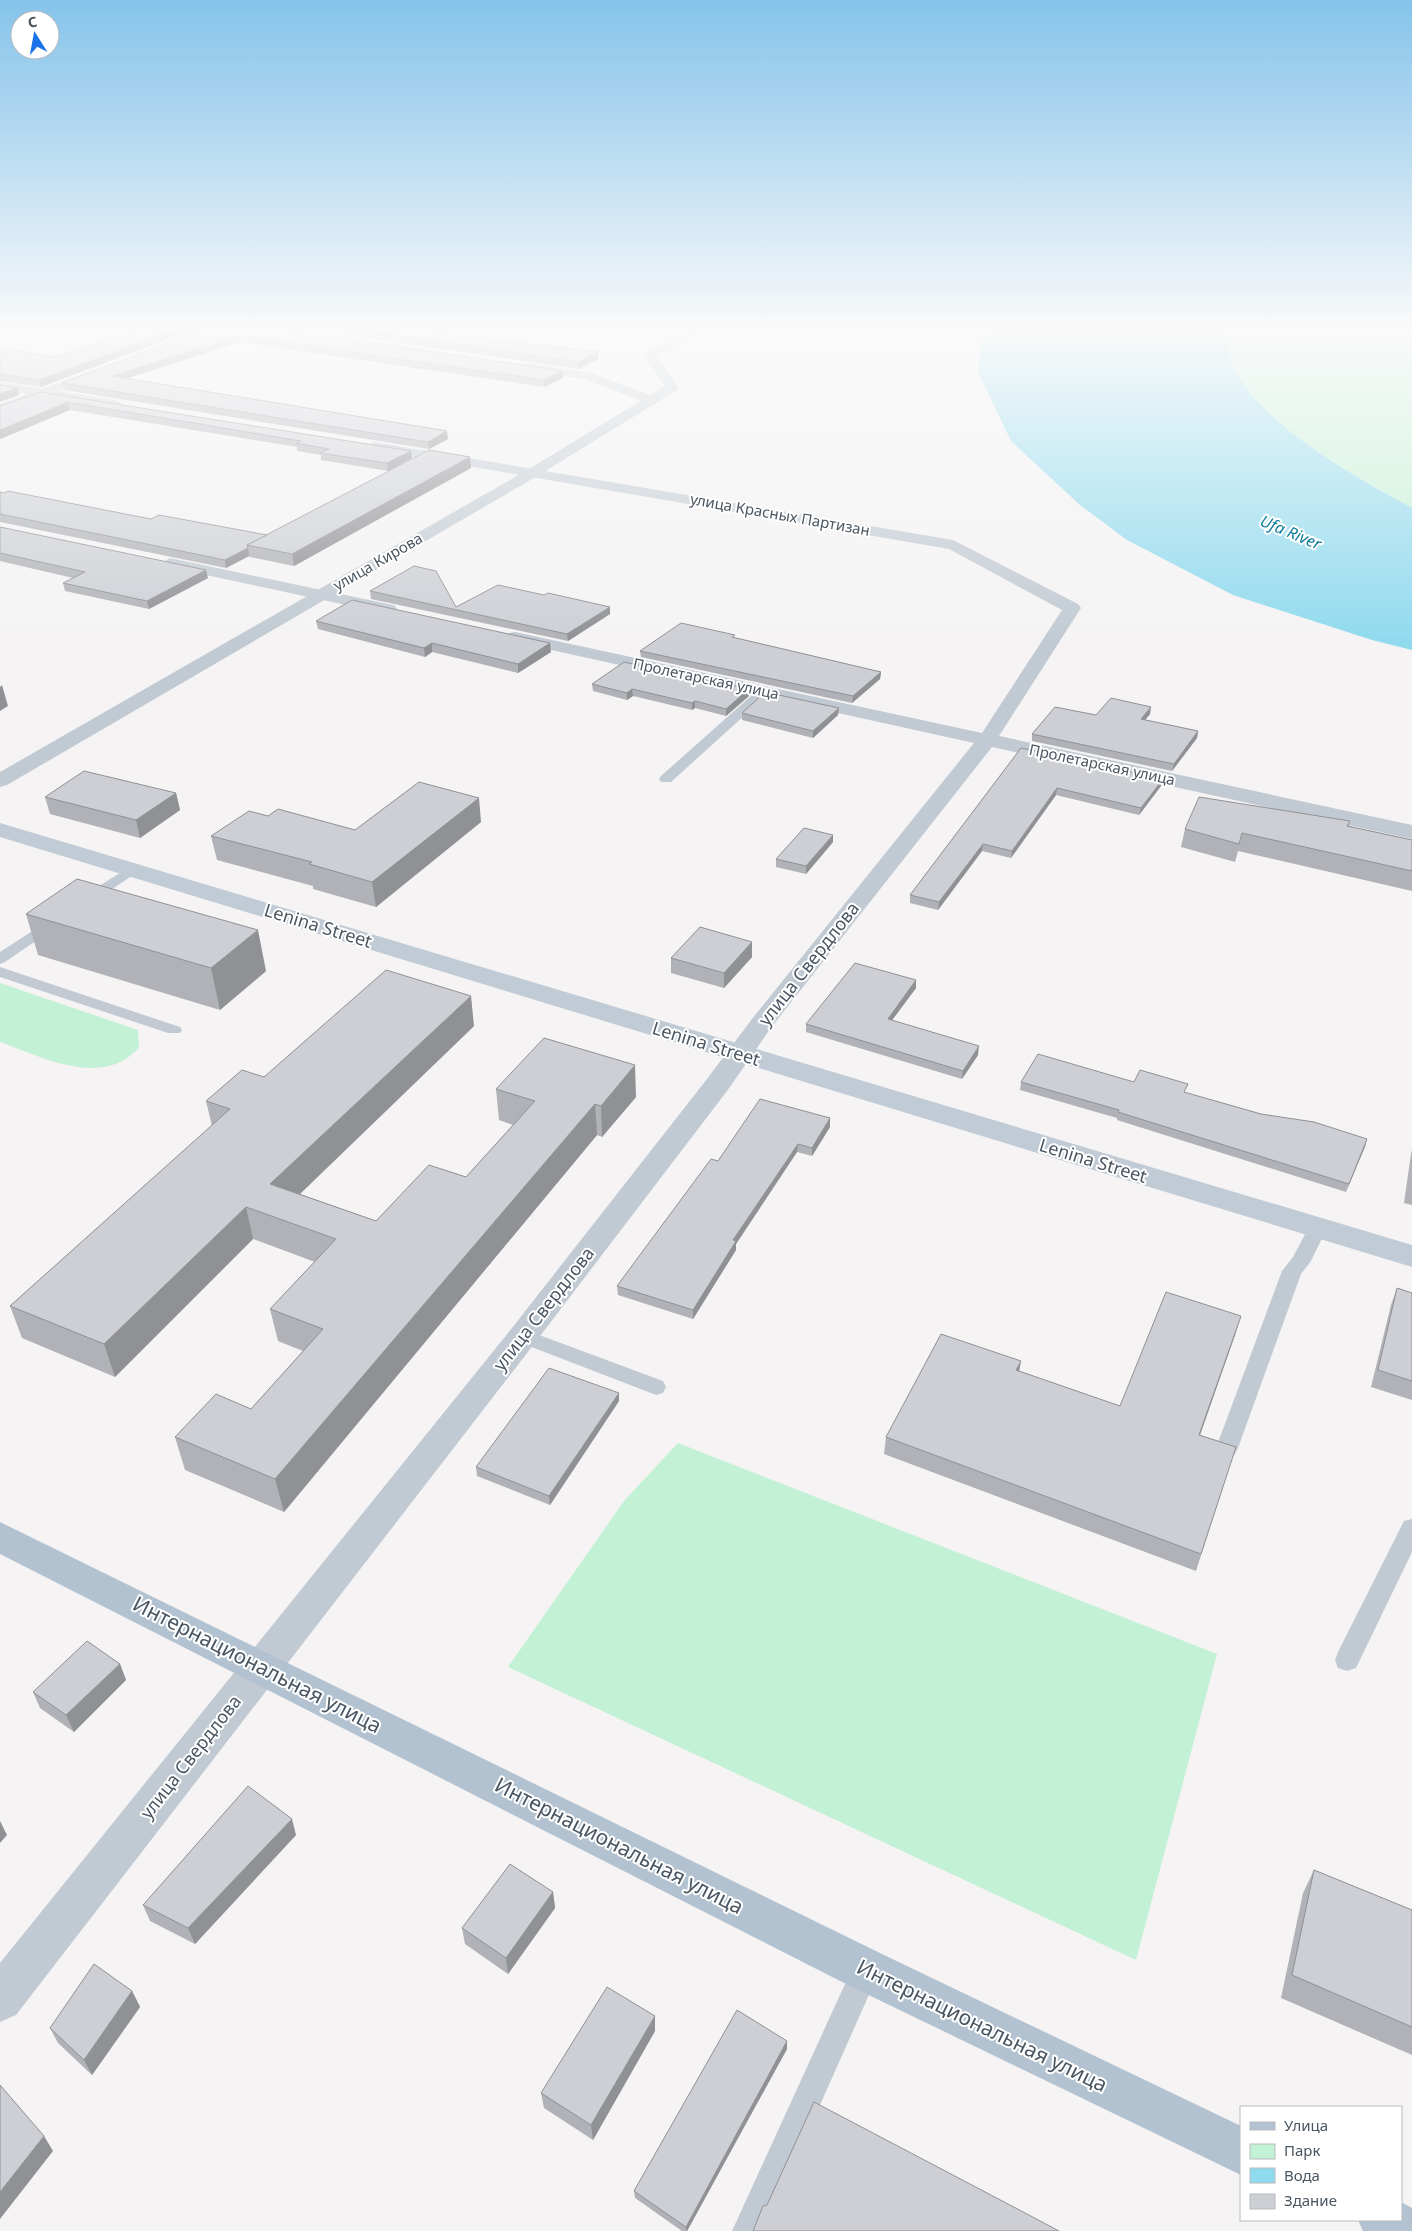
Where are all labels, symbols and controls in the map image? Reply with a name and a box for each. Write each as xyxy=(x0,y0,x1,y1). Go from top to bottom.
north arrow xyxy=(10,10,60,60)
text: С xyxy=(26,12,39,32)
street label: улица Красных Партизан xyxy=(689,488,872,540)
water label: Ufa River xyxy=(1257,509,1325,555)
street label: улица Кирова xyxy=(329,527,426,595)
street label: Пролетарская улица xyxy=(631,653,781,703)
street label: Пролетарская улица xyxy=(1027,739,1177,789)
street label: Lenina Street xyxy=(261,897,376,953)
street label: улица Свердлова xyxy=(752,897,864,1030)
street label: Lenina Street xyxy=(649,1015,764,1071)
street label: Lenina Street xyxy=(1036,1132,1151,1188)
street label: улица Свердлова xyxy=(487,1242,599,1375)
street label: Интернациональная улица xyxy=(128,1589,387,1739)
street label: улица Свердлова xyxy=(134,1690,246,1823)
street label: Интернациональная улица xyxy=(490,1770,749,1920)
street label: Интернациональная улица xyxy=(852,1952,1112,2098)
legend xyxy=(1240,2106,1402,2221)
text: Улица xyxy=(1284,2115,1328,2135)
text: Парк xyxy=(1284,2140,1320,2160)
text: Вода xyxy=(1284,2165,1320,2185)
text: Здание xyxy=(1284,2190,1337,2210)

